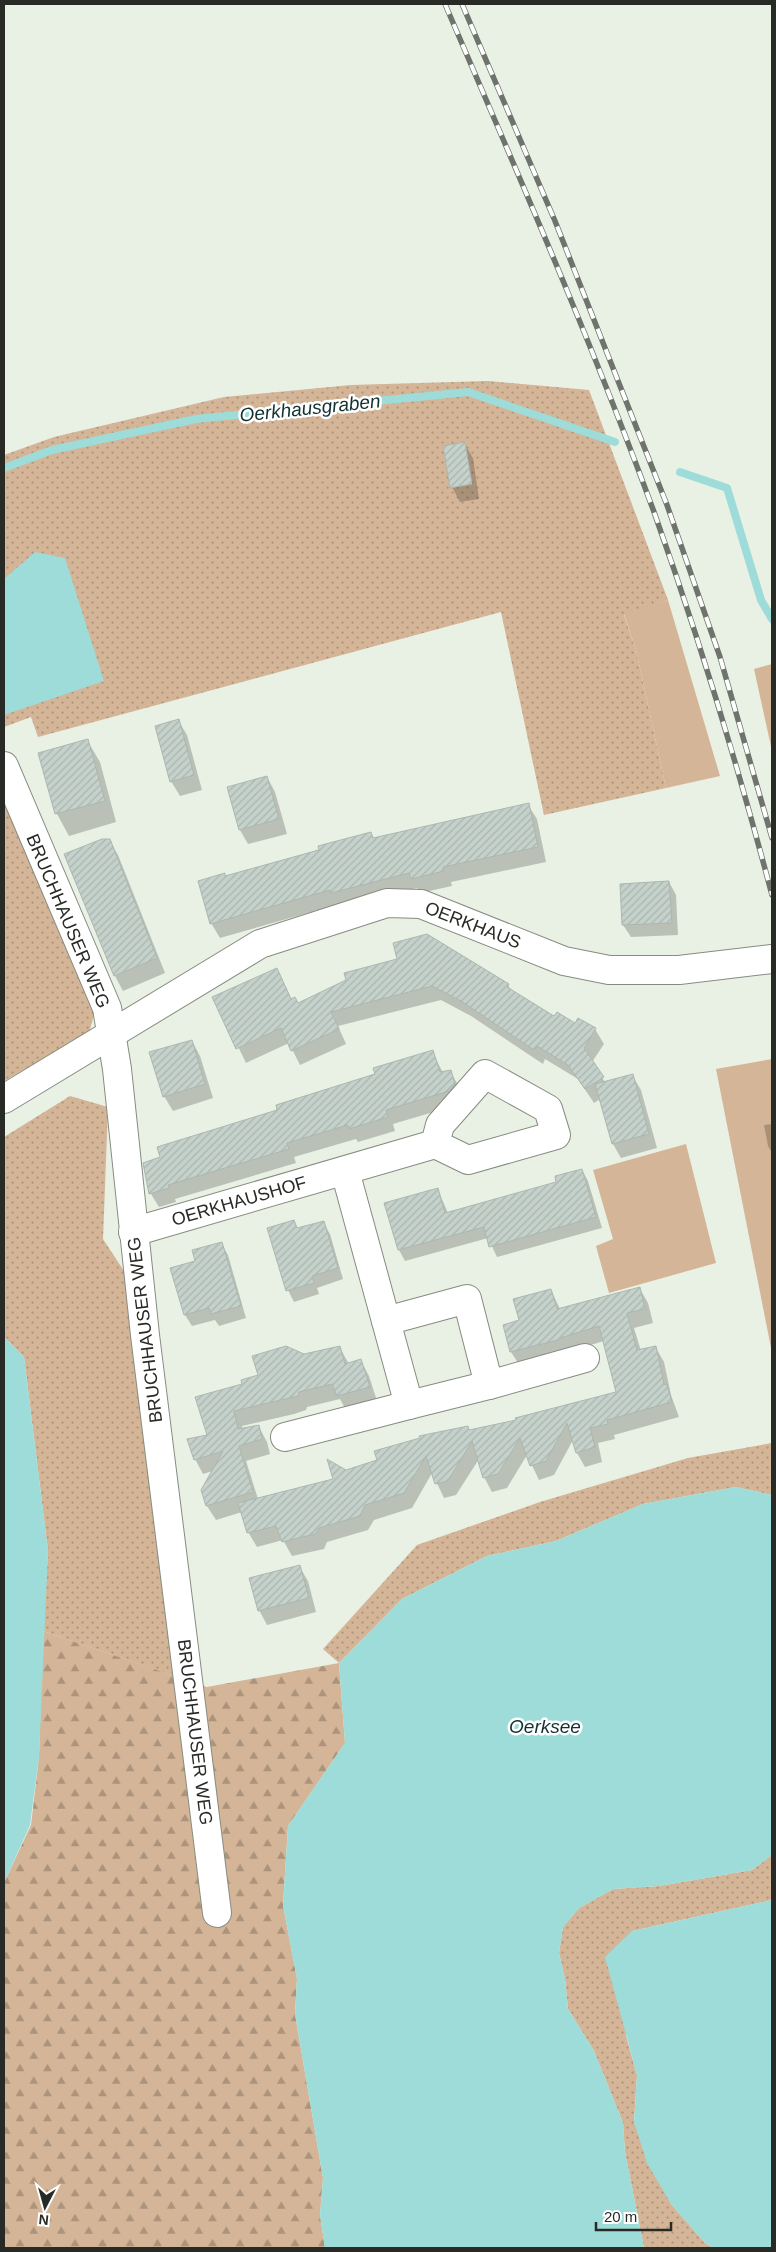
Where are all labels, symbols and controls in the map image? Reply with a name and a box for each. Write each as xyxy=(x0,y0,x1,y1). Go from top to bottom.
water label: Oerkhausgraben xyxy=(239,390,381,426)
street label: BRUCHHAUSER WEG xyxy=(22,831,114,1011)
street label: OERKHAUS xyxy=(422,898,524,952)
street label: OERKHAUSHOF xyxy=(169,1172,309,1230)
street label: BRUCHHAUSER WEG xyxy=(124,1236,166,1424)
street label: BRUCHHAUSER WEG xyxy=(174,1638,216,1826)
water label: Oerksee xyxy=(509,1716,581,1737)
north arrow xyxy=(20,2182,70,2232)
scale bar xyxy=(596,2200,671,2232)
text: 20 m xyxy=(604,2208,637,2225)
text: N xyxy=(38,2211,50,2228)

